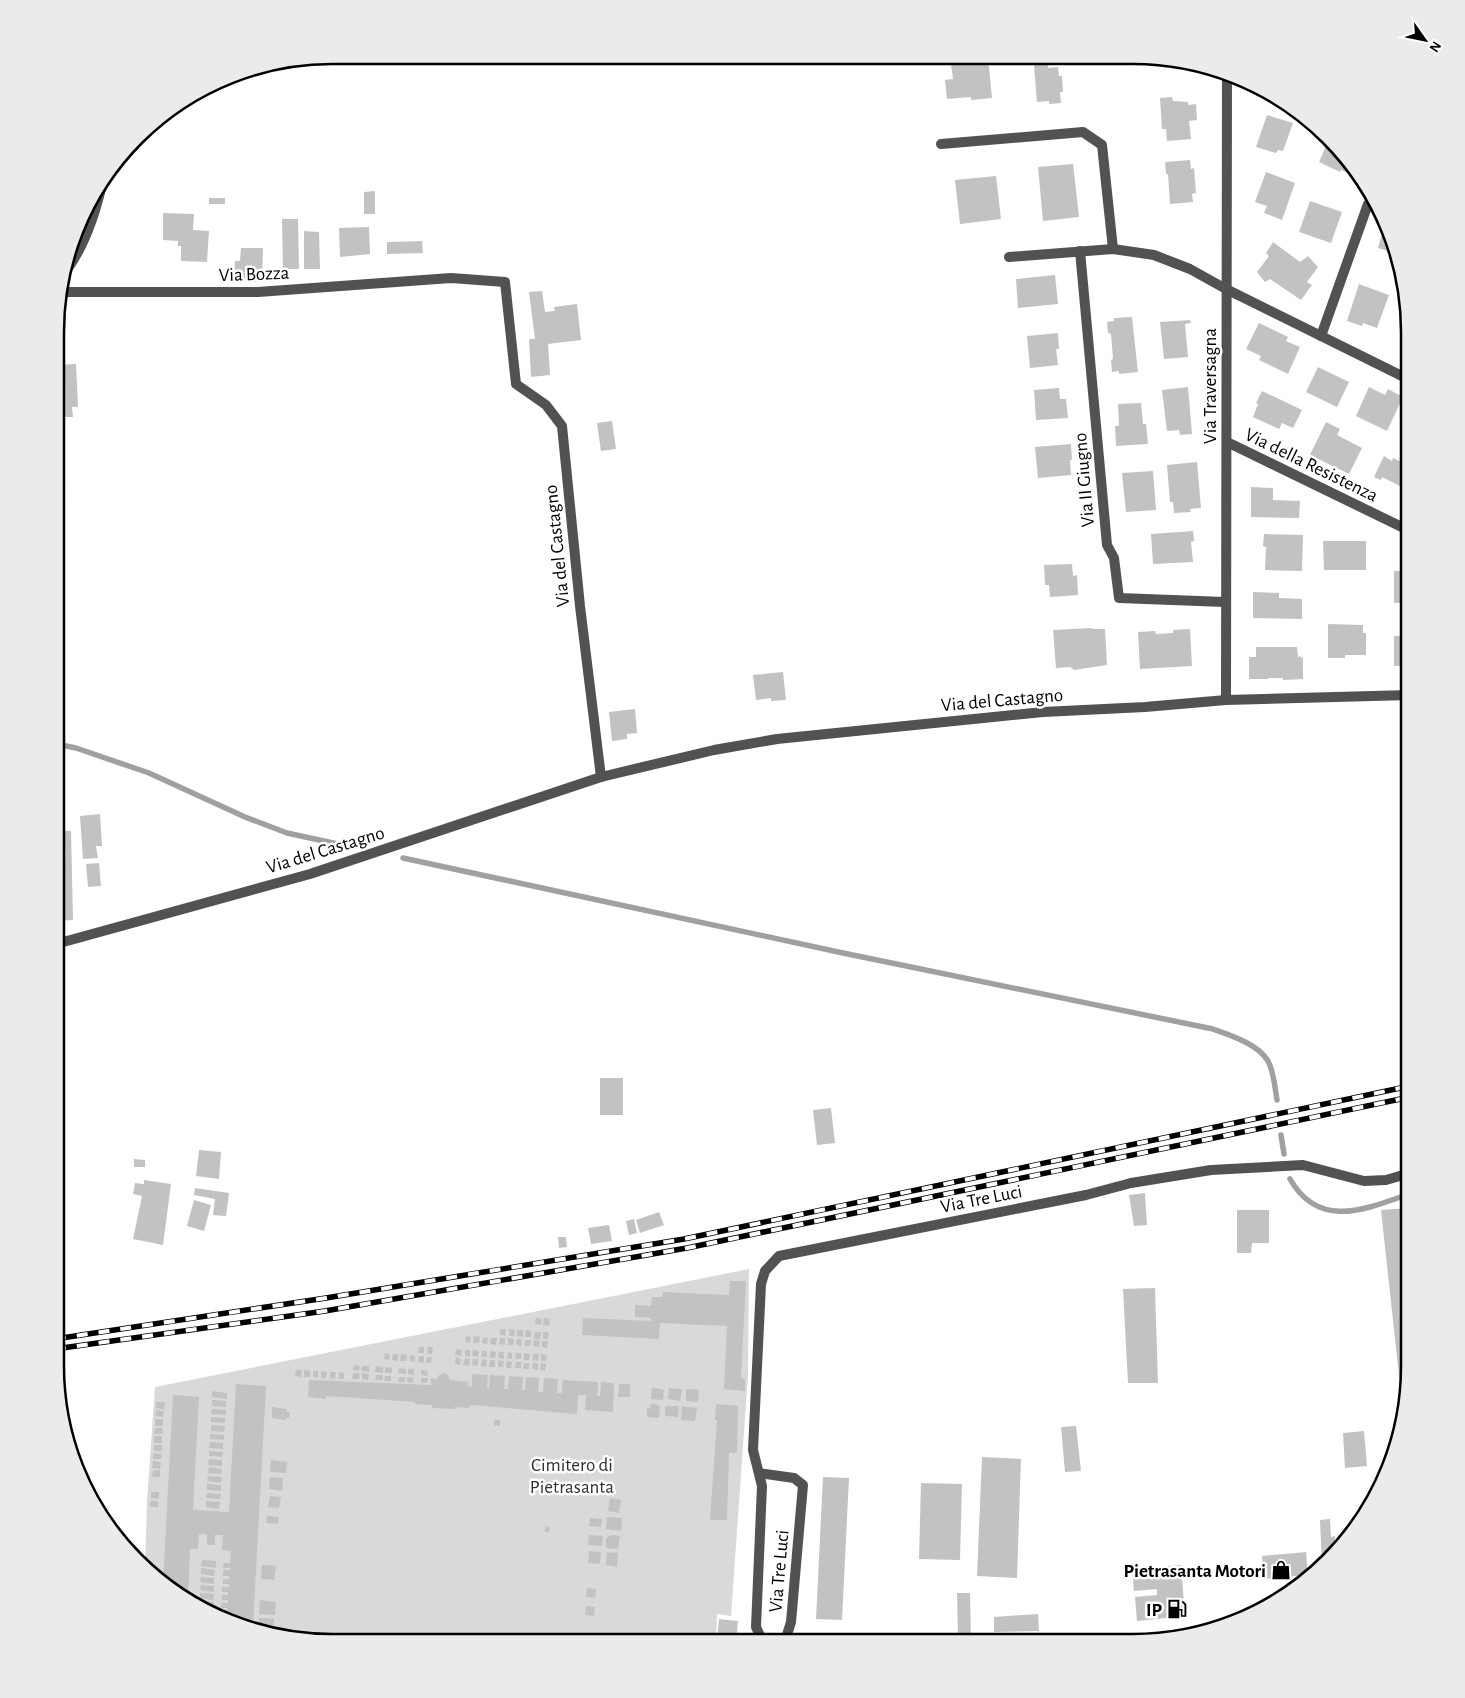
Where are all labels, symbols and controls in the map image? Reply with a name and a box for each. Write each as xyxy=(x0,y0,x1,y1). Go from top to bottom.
north arrow xyxy=(1400,15,1450,65)
text: N xyxy=(1427,39,1444,54)
street label: Via Bozza xyxy=(218,264,290,285)
street label: Via Traversagna xyxy=(1201,328,1220,444)
street label: Via della Resistenza xyxy=(1242,425,1381,506)
street label: Via II Giugno xyxy=(1071,432,1098,528)
street label: Via del Castagno xyxy=(542,484,573,608)
street label: Via del Castagno xyxy=(940,686,1064,715)
street label: Via del Castagno xyxy=(264,823,387,877)
street label: Via Tre Luci xyxy=(939,1182,1024,1217)
park label: Cimitero di Pietrasanta xyxy=(530,1456,614,1497)
street label: Via Tre Luci xyxy=(766,1529,793,1613)
shop icon: Pietrasanta Motori xyxy=(1270,1559,1292,1581)
place label: Pietrasanta Motori xyxy=(1123,1562,1266,1581)
fuel station icon: IP xyxy=(1166,1598,1188,1620)
place label: IP xyxy=(1146,1601,1162,1620)

